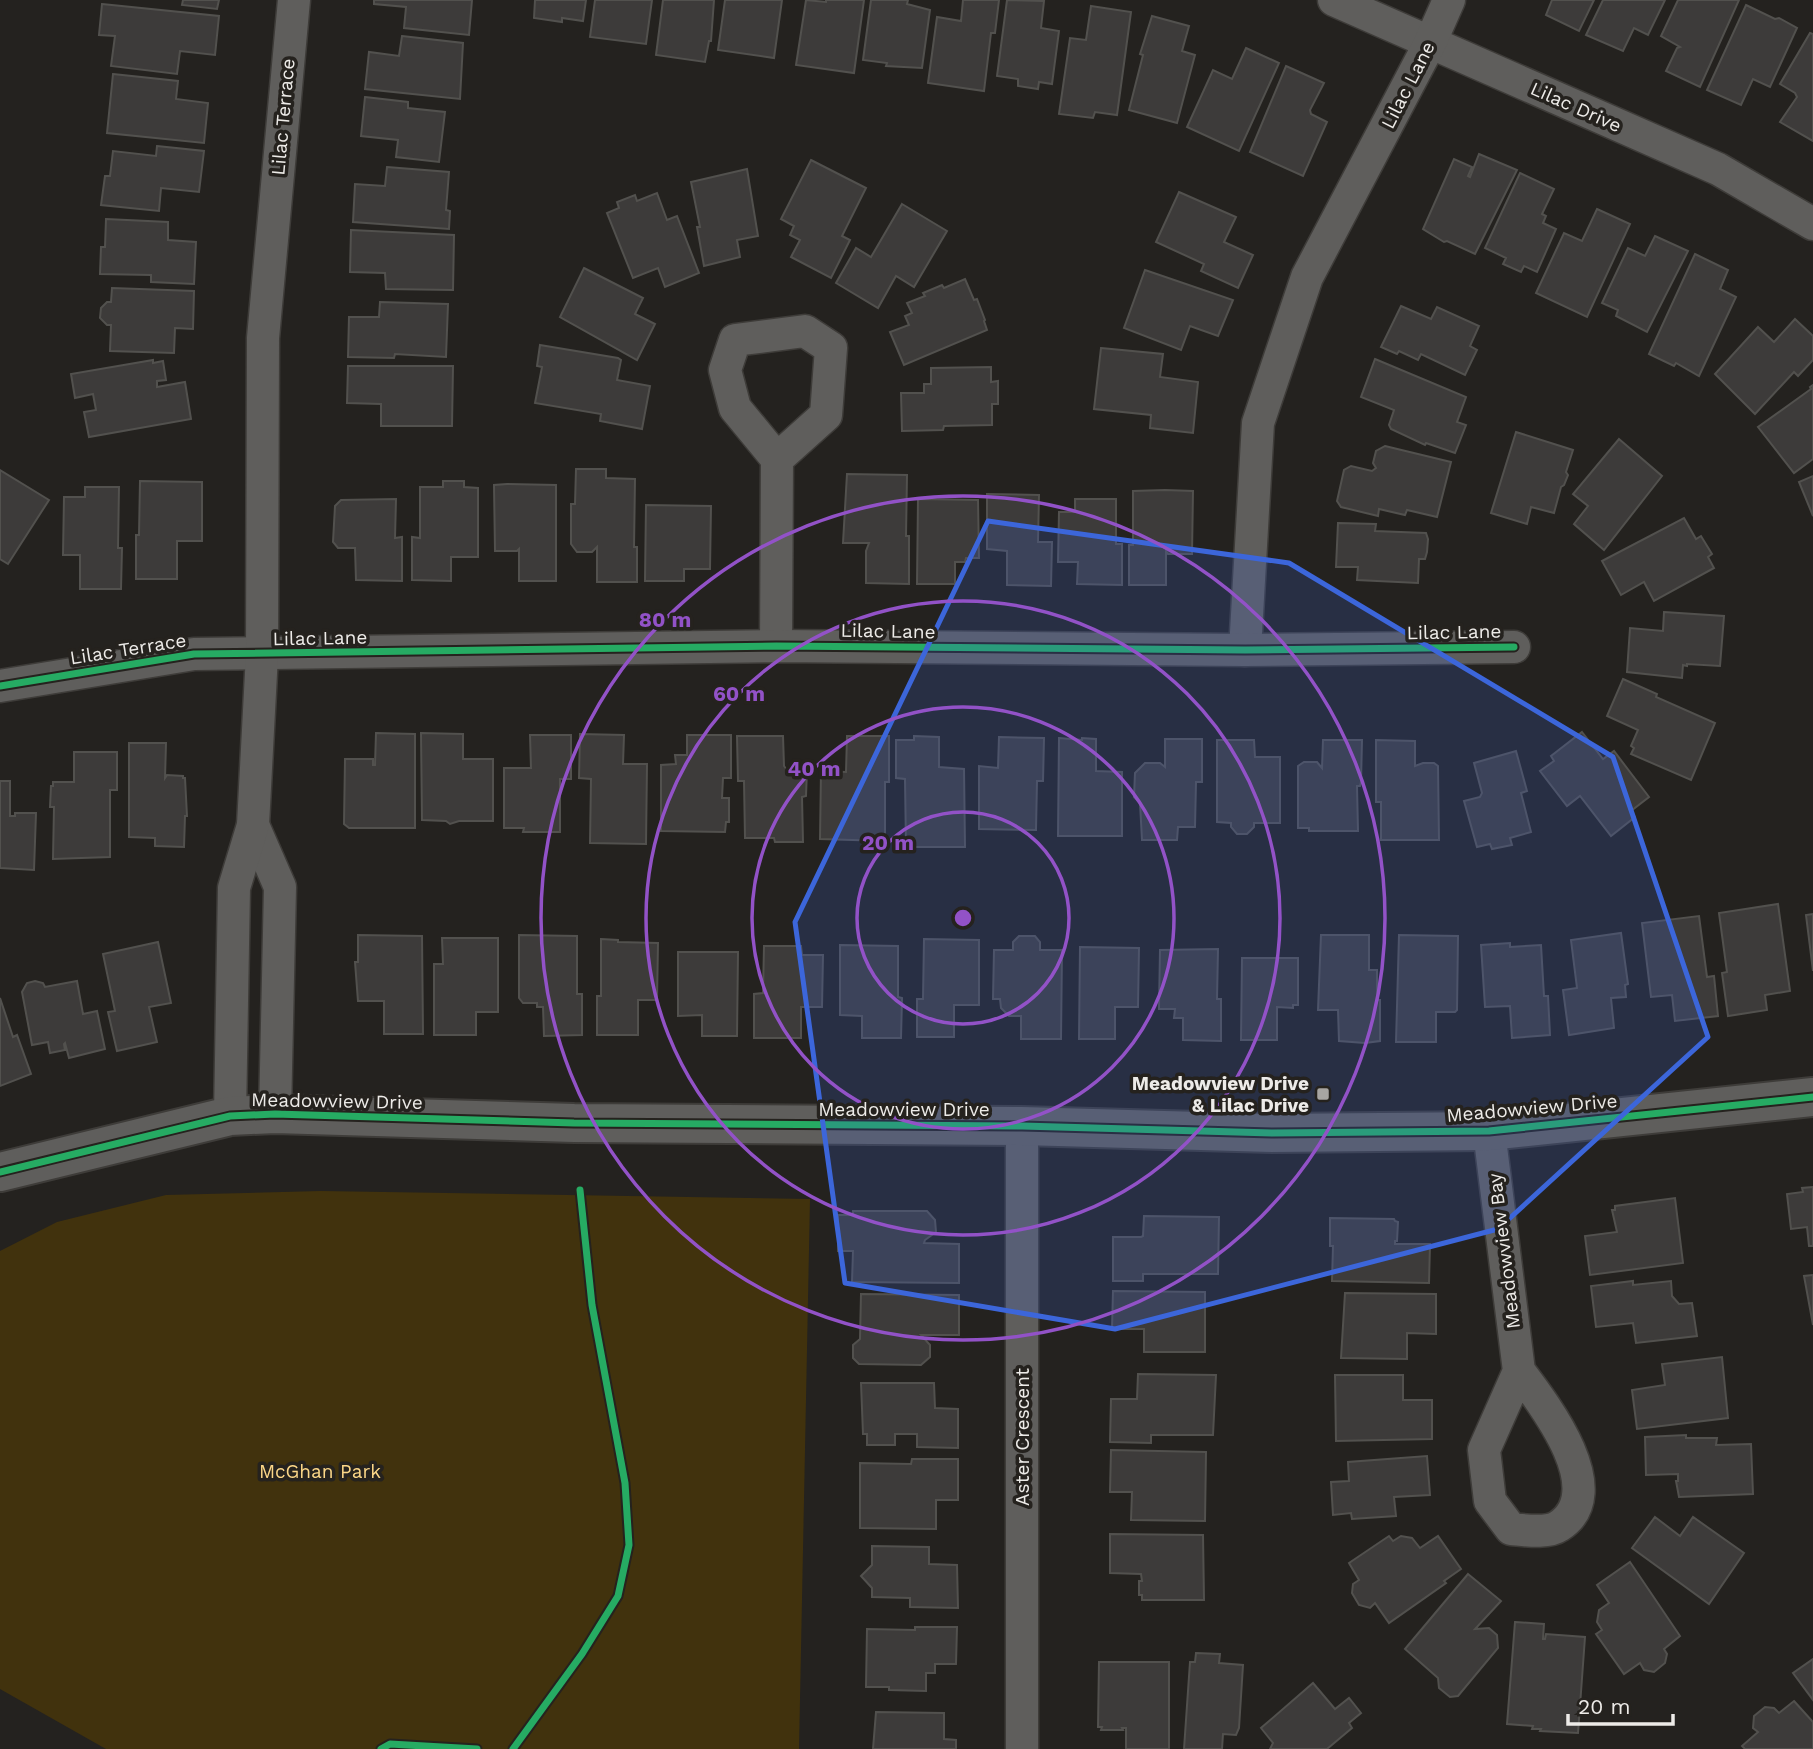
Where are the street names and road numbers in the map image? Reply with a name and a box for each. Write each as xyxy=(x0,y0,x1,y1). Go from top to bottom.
street label: Lilac Lane xyxy=(1376,37,1440,133)
street label: Lilac Terrace xyxy=(266,57,300,177)
street label: Lilac Drive xyxy=(1527,77,1625,137)
street label: Lilac Lane xyxy=(840,619,936,643)
street label: Lilac Lane xyxy=(1406,620,1502,644)
street label: Lilac Lane xyxy=(272,626,368,650)
street label: Lilac Terrace xyxy=(68,628,188,670)
street label: Meadowview Drive xyxy=(251,1088,423,1114)
street label: Meadowview Drive xyxy=(1446,1089,1618,1127)
street label: Meadowview Drive xyxy=(818,1098,990,1121)
street label: Meadowview Bay xyxy=(1483,1172,1525,1330)
street label: Aster Crescent xyxy=(1011,1368,1034,1506)

